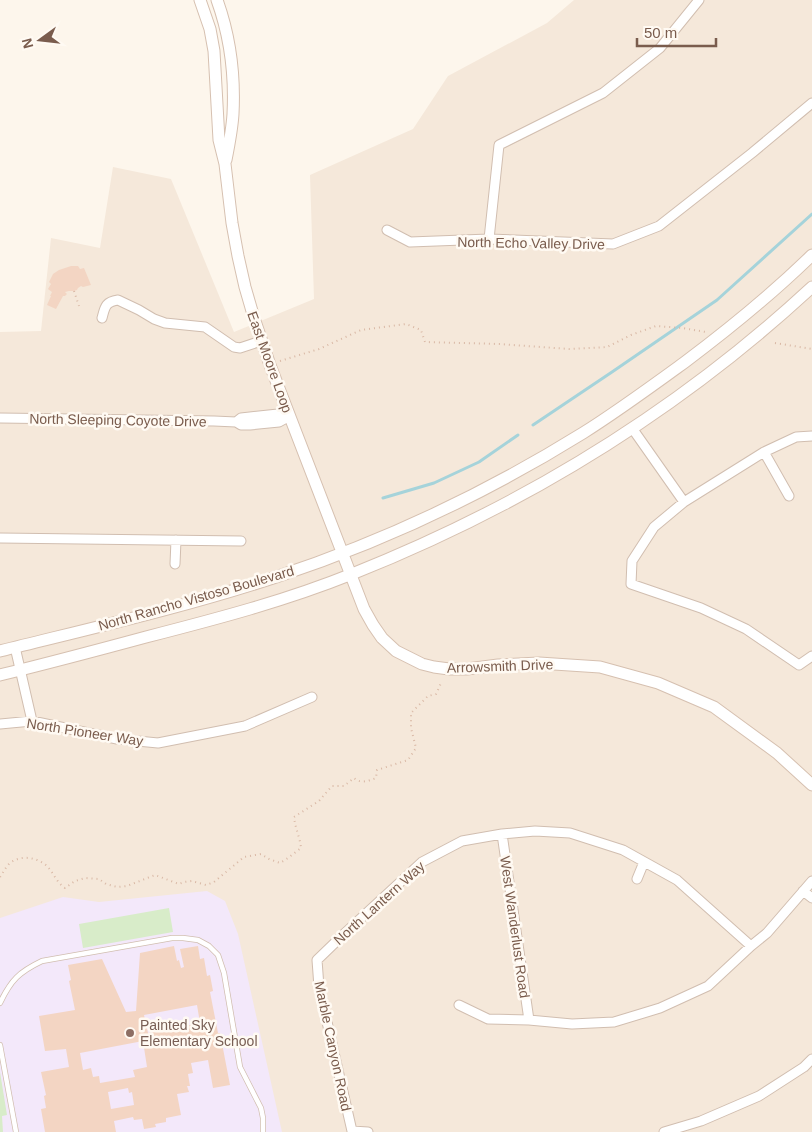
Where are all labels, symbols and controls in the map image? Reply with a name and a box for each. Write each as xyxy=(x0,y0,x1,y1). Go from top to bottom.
north arrow xyxy=(15,15,65,65)
scale bar xyxy=(637,15,716,47)
text: 50 m xyxy=(644,24,677,41)
text: N xyxy=(18,36,36,50)
street label: North Echo Valley Drive xyxy=(457,234,605,252)
street label: East Moore Loop xyxy=(244,309,296,415)
street label: North Sleeping Coyote Drive xyxy=(29,410,207,430)
street label: North Rancho Vistoso Boulevard xyxy=(96,562,296,634)
street label: Arrowsmith Drive xyxy=(446,656,554,676)
street label: North Pioneer Way xyxy=(26,715,144,749)
street label: West Wanderlust Road xyxy=(497,855,533,999)
street label: North Lantern Way xyxy=(330,858,428,948)
street label: Marble Canyon Road xyxy=(311,980,355,1112)
place label: Painted Sky Elementary School xyxy=(140,1017,258,1049)
marker: Painted Sky Elementary School xyxy=(124,1027,136,1039)

